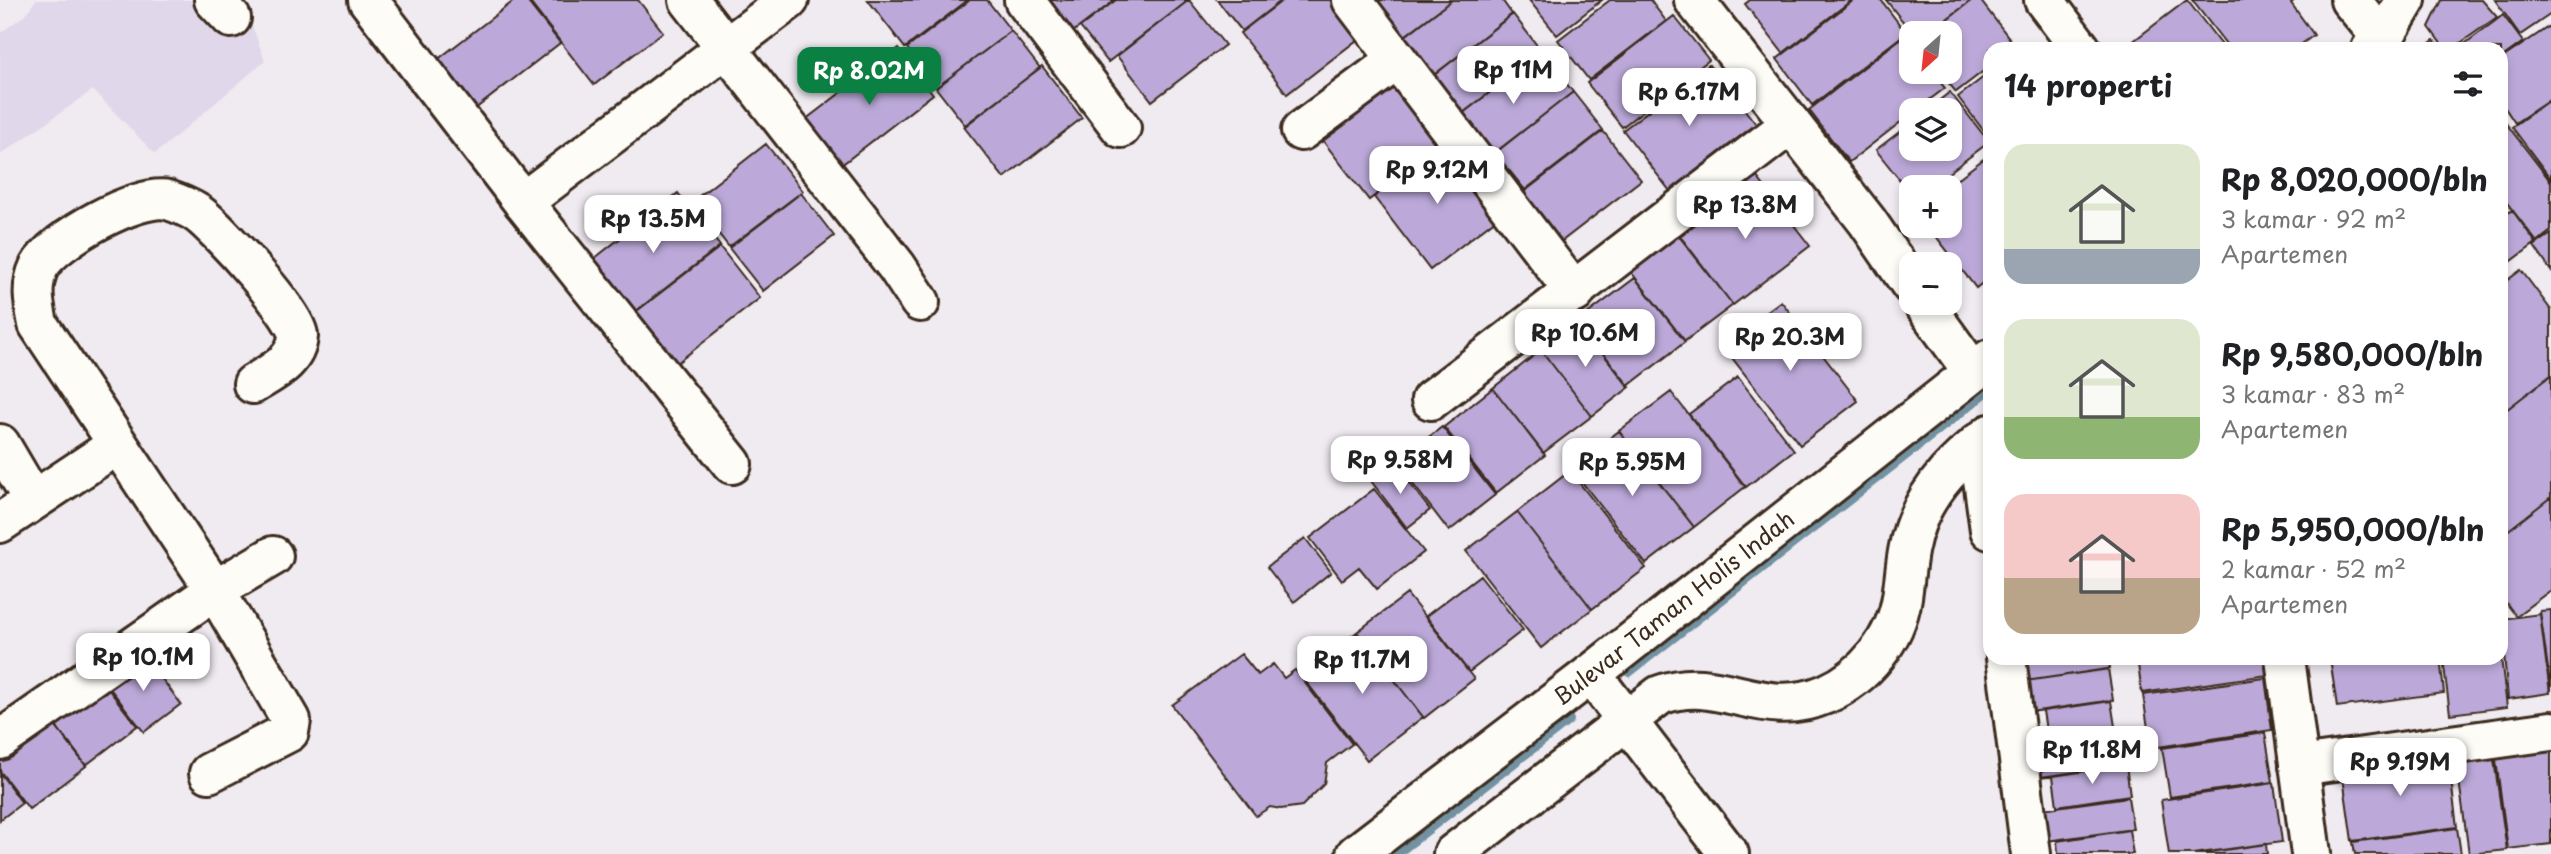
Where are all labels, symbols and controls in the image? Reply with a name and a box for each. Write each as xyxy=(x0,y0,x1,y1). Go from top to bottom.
north arrow xyxy=(1899,21,1962,84)
map controls xyxy=(1899,21,1962,315)
pin: Rp 11M xyxy=(1456,46,1570,106)
pin: Rp 8.02M xyxy=(797,48,941,107)
text: Rp 11M xyxy=(1473,51,1553,86)
text: Rp 8.02M xyxy=(813,52,925,87)
text: 14 properti xyxy=(2004,62,2172,107)
icon: filters xyxy=(2449,65,2487,103)
pin: Rp 6.17M xyxy=(1617,68,1761,128)
text: Rp 6.17M xyxy=(1638,73,1740,108)
button: layers xyxy=(1899,98,1962,161)
pin: Rp 9.12M xyxy=(1365,146,1509,206)
text: Rp 9.12M xyxy=(1385,151,1489,186)
text: Rp 8,020,000/bln xyxy=(2221,156,2488,201)
icon: home xyxy=(2060,172,2144,256)
button: + xyxy=(1899,175,1962,238)
pin: Rp 13.8M xyxy=(1673,182,1817,241)
text: Rp 13.8M xyxy=(1693,186,1797,221)
pin: Rp 13.5M xyxy=(581,196,725,255)
text: Rp 13.5M xyxy=(600,200,706,235)
text: 3 kamar · 92 m² xyxy=(2221,201,2406,236)
text: Apartemen xyxy=(2221,236,2348,271)
button: − xyxy=(1899,252,1962,315)
pin: Rp 10.6M xyxy=(1513,310,1657,369)
text: Rp 10.6M xyxy=(1531,314,1639,349)
pin: Rp 20.3M xyxy=(1718,314,1862,373)
text: Rp 20.3M xyxy=(1735,318,1845,353)
text: Rp 9,580,000/bln xyxy=(2221,331,2483,376)
icon: home xyxy=(2060,347,2144,431)
text: 3 kamar · 83 m² xyxy=(2221,376,2405,411)
text: Apartemen xyxy=(2221,411,2348,446)
pin: Rp 9.58M xyxy=(1328,436,1472,496)
pin: Rp 5.95M xyxy=(1560,438,1704,498)
text: Rp 9.58M xyxy=(1347,441,1453,476)
text: Rp 5.95M xyxy=(1578,443,1686,478)
street label: Bulevar Taman Holis Indah xyxy=(1545,501,1801,713)
text: Rp 5,950,000/bln xyxy=(2221,506,2485,551)
icon: home xyxy=(2060,522,2144,606)
text: 2 kamar · 52 m² xyxy=(2221,551,2406,586)
text: Apartemen xyxy=(2221,586,2348,621)
pin: Rp 10.1M xyxy=(71,634,215,693)
pin: Rp 11.7M xyxy=(1290,636,1434,696)
text: Rp 10.1M xyxy=(92,638,194,673)
text: Rp 11.7M xyxy=(1313,641,1411,676)
pin: Rp 11.8M xyxy=(2020,726,2164,786)
text: Rp 11.8M xyxy=(2042,731,2142,766)
pin: Rp 9.19M xyxy=(2328,738,2472,798)
text: Rp 9.19M xyxy=(2350,743,2450,778)

